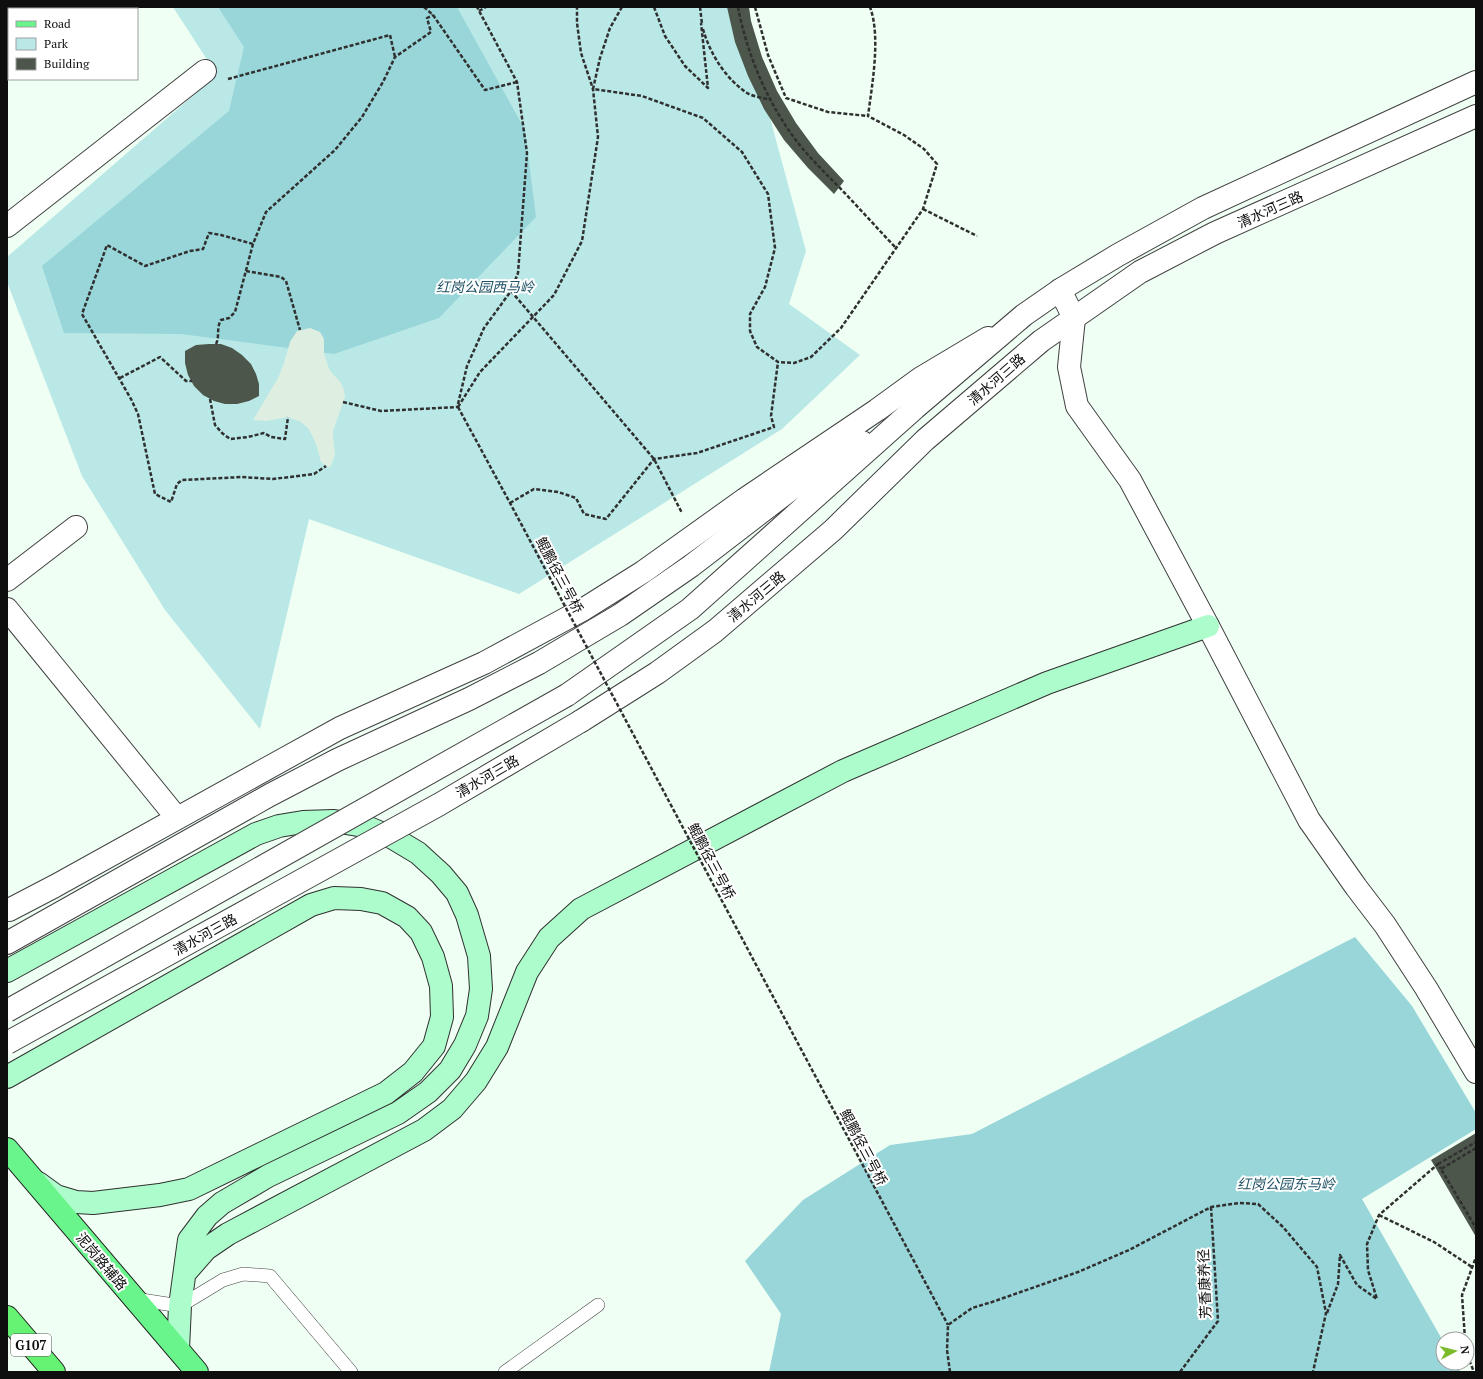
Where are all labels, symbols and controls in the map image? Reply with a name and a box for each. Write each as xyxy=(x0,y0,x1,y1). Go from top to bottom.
legend xyxy=(8,8,138,80)
text: Road xyxy=(44,16,71,31)
text: Park xyxy=(44,36,69,51)
text: Building xyxy=(44,56,90,71)
street label: 清水河三路 xyxy=(1234,186,1306,232)
park label: 红岗公园西马岭 xyxy=(436,277,536,296)
street label: 清水河三路 xyxy=(963,349,1029,409)
street label: 鲲鹏径三号桥 xyxy=(532,533,588,617)
street label: 清水河三路 xyxy=(723,566,789,626)
street label: 清水河三路 xyxy=(452,750,522,802)
street label: 鲲鹏径三号桥 xyxy=(684,819,740,903)
street label: 清水河三路 xyxy=(170,909,240,959)
street label: 鲲鹏径三号桥 xyxy=(836,1105,892,1189)
park label: 红岗公园东马岭 xyxy=(1237,1174,1337,1193)
street label: 泥岗路辅路 xyxy=(72,1228,132,1294)
street label: 芳香康养径 xyxy=(1193,1249,1215,1319)
north arrow xyxy=(1435,1331,1475,1371)
road number: G107 xyxy=(11,1334,51,1356)
text: N xyxy=(1457,1345,1472,1355)

